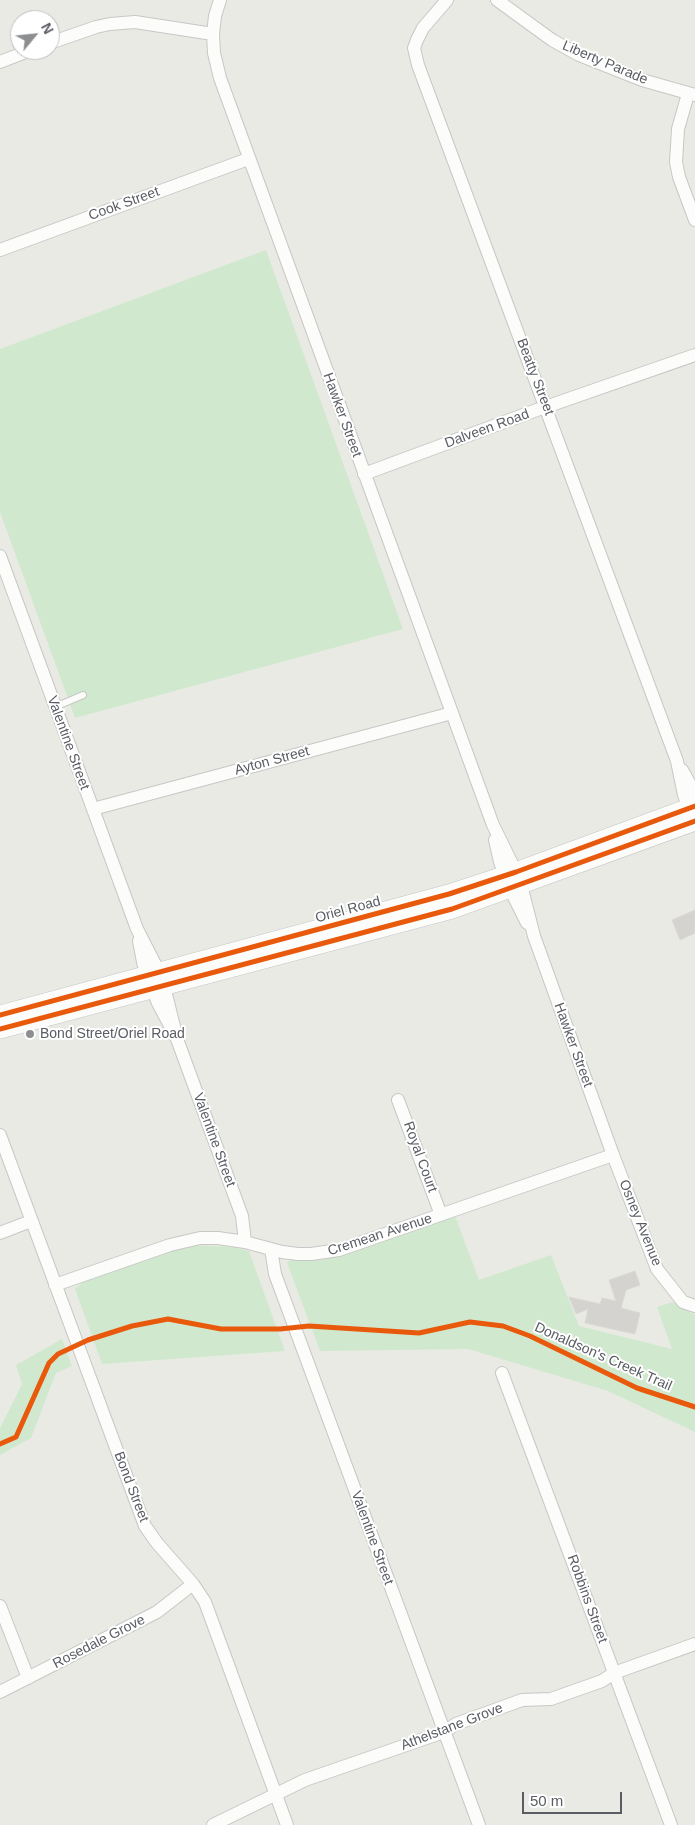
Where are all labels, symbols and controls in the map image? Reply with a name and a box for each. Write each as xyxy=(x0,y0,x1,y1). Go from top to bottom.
north arrow xyxy=(10,10,60,60)
text: N xyxy=(38,20,57,37)
street label: Liberty Parade xyxy=(560,37,650,89)
street label: Cook Street xyxy=(86,183,162,225)
street label: Beatty Street xyxy=(513,336,557,418)
street label: Hawker Street xyxy=(319,370,365,460)
street label: Dalveen Road xyxy=(442,406,532,452)
street label: Valentine Street xyxy=(43,694,93,792)
street label: Ayton Street xyxy=(233,743,311,779)
street label: Oriel Road xyxy=(314,893,382,927)
street label: Hawker Street xyxy=(550,1000,596,1090)
place label: Bond Street/Oriel Road xyxy=(40,1026,185,1042)
marker: Bond Street/Oriel Road xyxy=(24,1028,36,1040)
street label: Valentine Street xyxy=(189,1091,239,1189)
street label: Royal Court xyxy=(399,1119,441,1195)
street label: Osney Avenue xyxy=(615,1177,665,1269)
street label: Cremean Avenue xyxy=(326,1210,434,1260)
street label: Donaldson's Creek Trail xyxy=(532,1319,674,1395)
street label: Bond Street xyxy=(110,1449,152,1525)
street label: Valentine Street xyxy=(347,1489,397,1587)
street label: Robbins Street xyxy=(563,1553,611,1645)
street label: Rosedale Grove xyxy=(50,1612,148,1672)
street label: Athelstane Grove xyxy=(398,1700,506,1754)
scale bar xyxy=(525,1782,625,1814)
text: 50 m xyxy=(530,1792,563,1809)

